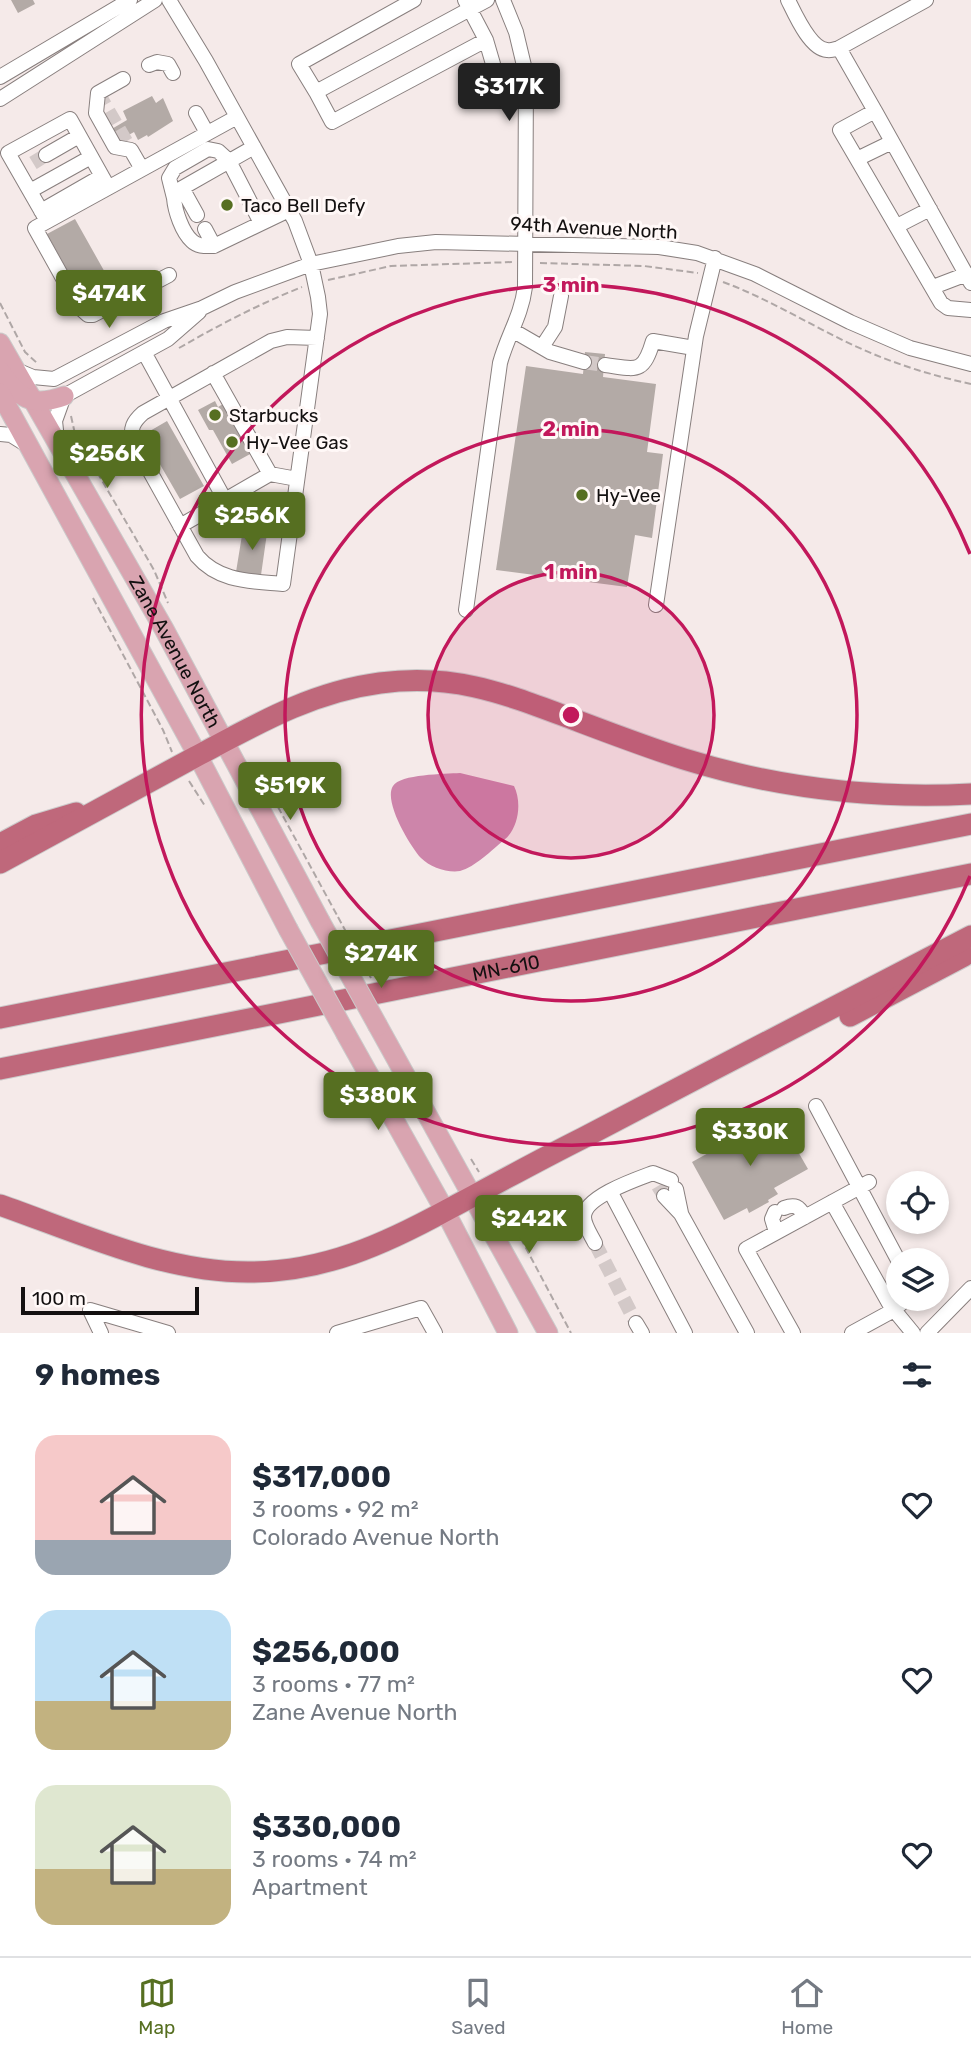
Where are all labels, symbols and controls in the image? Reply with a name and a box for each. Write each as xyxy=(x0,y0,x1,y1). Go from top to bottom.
pin: $317K xyxy=(460,64,558,123)
text: $317K xyxy=(474,72,544,100)
place label: Taco Bell Defy xyxy=(241,194,365,217)
marker: Taco Bell Defy xyxy=(219,197,235,213)
street label: 94th Avenue North xyxy=(510,212,678,244)
pin: $474K xyxy=(60,270,158,330)
text: 3 min xyxy=(542,272,600,297)
text: $474K xyxy=(72,279,146,307)
place label: Starbucks xyxy=(229,404,319,427)
marker: Starbucks xyxy=(207,407,223,423)
text: 2 min xyxy=(543,416,599,441)
pin: $256K xyxy=(58,430,156,490)
place label: Hy-Vee Gas xyxy=(246,431,349,454)
marker: Hy-Vee Gas xyxy=(224,434,240,450)
text: $256K xyxy=(69,439,145,467)
place label: Hy-Vee xyxy=(596,484,661,507)
marker: Hy-Vee xyxy=(574,487,590,503)
pin: $256K xyxy=(203,492,301,552)
text: $256K xyxy=(214,501,290,529)
text: 1 min xyxy=(544,559,598,584)
street label: Zane Avenue North xyxy=(124,572,226,732)
centre of rings xyxy=(559,703,583,727)
pin: $519K xyxy=(241,762,339,822)
text: $519K xyxy=(254,771,326,799)
pin: $274K xyxy=(332,930,430,990)
text: $274K xyxy=(344,939,418,967)
street label: MN-610 xyxy=(470,949,542,985)
pin: $380K xyxy=(329,1072,427,1132)
text: $380K xyxy=(340,1081,416,1109)
pin: $330K xyxy=(701,1108,799,1168)
text: $330K xyxy=(712,1117,788,1145)
map controls xyxy=(886,1171,949,1311)
button: locate xyxy=(886,1171,949,1234)
pin: $242K xyxy=(480,1196,578,1255)
text: $242K xyxy=(491,1204,567,1232)
button: layers xyxy=(886,1248,949,1311)
scale bar xyxy=(21,1284,200,1316)
text: 100 m xyxy=(32,1287,86,1310)
icon: filters xyxy=(898,1356,936,1394)
text: 9 homes xyxy=(35,1357,160,1393)
text: $317,000 xyxy=(252,1459,391,1495)
icon: home xyxy=(91,1463,175,1547)
icon: heart xyxy=(898,1486,936,1524)
text: 3 rooms · 92 m² xyxy=(252,1495,418,1523)
text: Colorado Avenue North xyxy=(252,1523,500,1551)
text: $256,000 xyxy=(252,1634,400,1670)
icon: home xyxy=(91,1638,175,1722)
icon: heart xyxy=(898,1661,936,1699)
text: 3 rooms · 77 m² xyxy=(252,1670,415,1698)
text: Zane Avenue North xyxy=(252,1698,457,1726)
text: $330,000 xyxy=(252,1809,401,1845)
icon: home xyxy=(91,1813,175,1897)
icon: heart xyxy=(898,1836,936,1874)
text: 3 rooms · 74 m² xyxy=(252,1845,417,1873)
text: Apartment xyxy=(252,1873,368,1901)
tab: Map xyxy=(138,1974,176,2039)
tab: Saved xyxy=(451,1974,506,2039)
tab: Home xyxy=(781,1974,833,2039)

